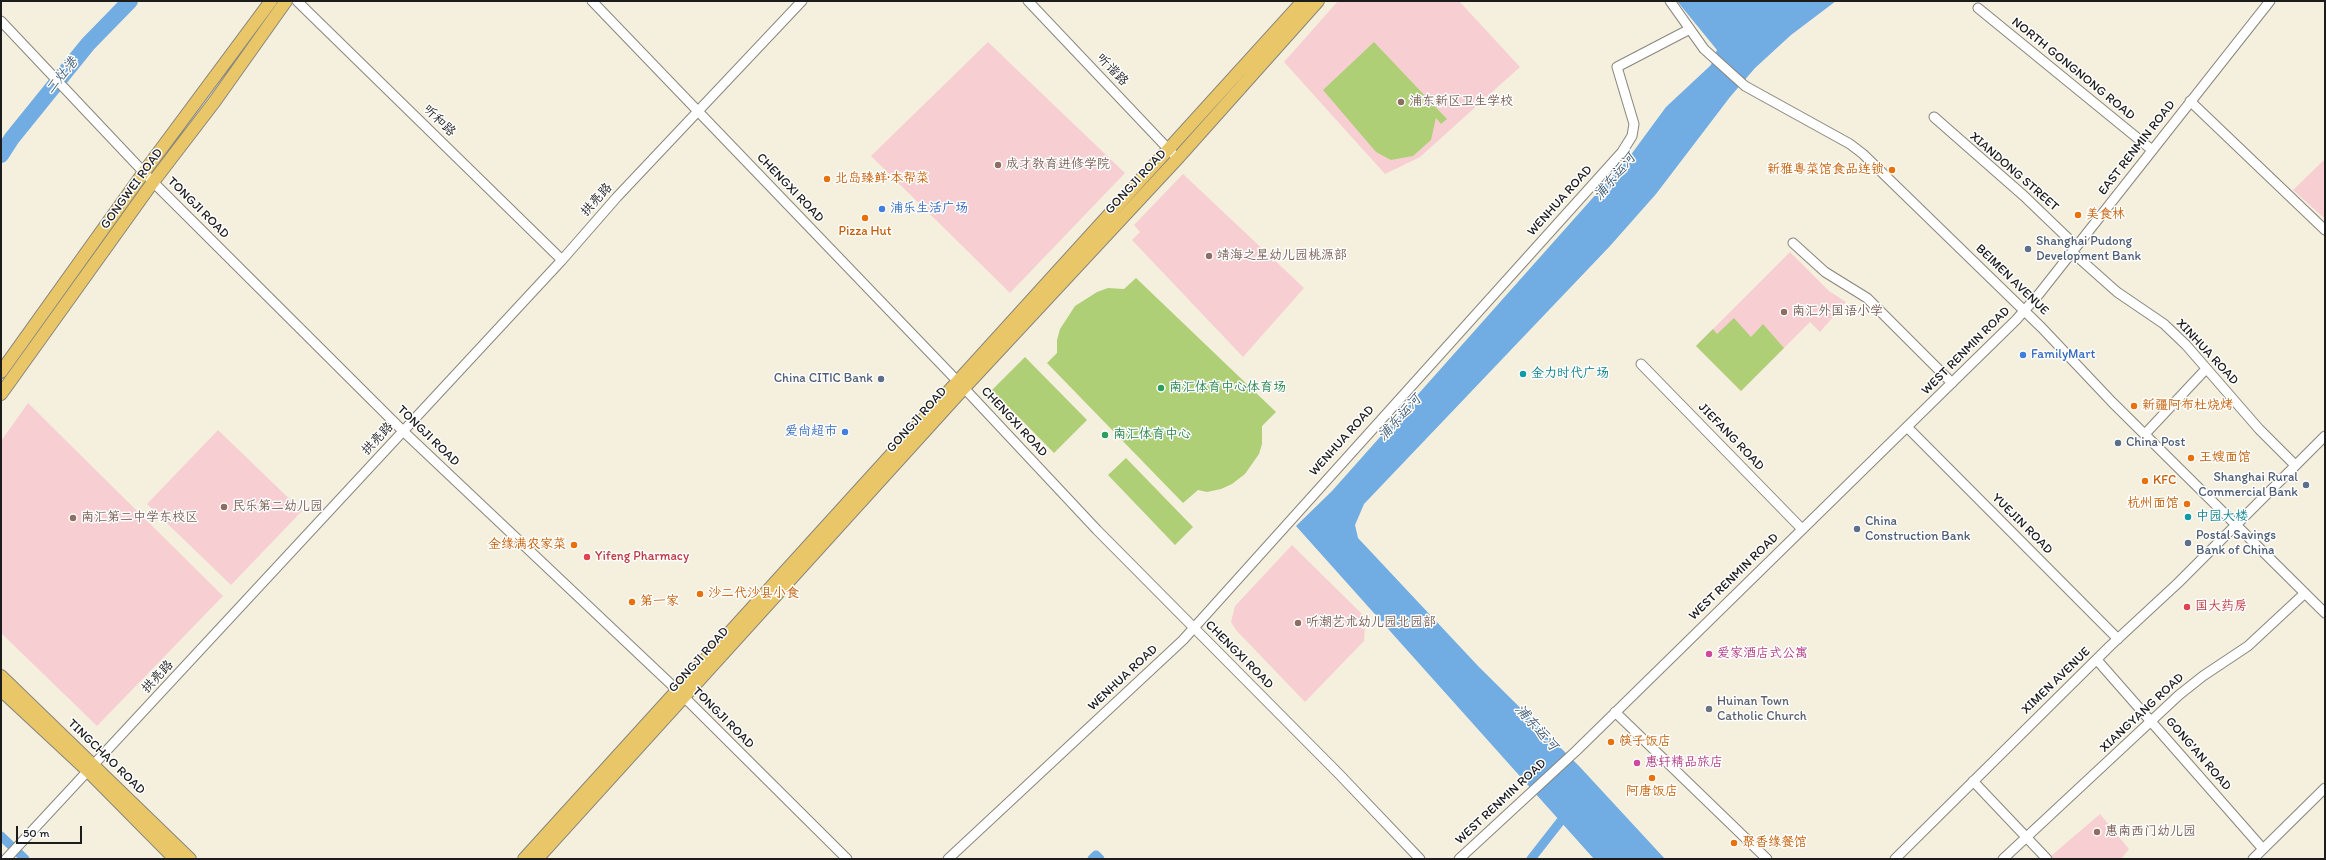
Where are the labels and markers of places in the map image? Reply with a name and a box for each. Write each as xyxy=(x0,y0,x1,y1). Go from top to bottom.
place label: 浦东新区卫生学校 xyxy=(1409,94,1513,110)
marker: 浦东新区卫生学校 xyxy=(1396,97,1406,107)
place label: 成才教育进修学院 xyxy=(1006,157,1110,173)
marker: 成才教育进修学院 xyxy=(993,160,1003,170)
place label: 新雅粤菜馆食品连锁 xyxy=(1767,162,1884,178)
marker: 新雅粤菜馆食品连锁 xyxy=(1887,165,1897,175)
place label: 北岛臻鲜·本帮菜 xyxy=(835,171,929,187)
marker: 北岛臻鲜·本帮菜 xyxy=(822,174,832,184)
place label: 浦乐生活广场 xyxy=(890,201,968,217)
marker: 浦乐生活广场 xyxy=(877,204,887,214)
place label: 美食林 xyxy=(2086,207,2125,223)
marker: 美食林 xyxy=(2073,210,2083,220)
marker: Pizza Hut xyxy=(860,213,870,223)
place label: Pizza Hut xyxy=(838,224,892,240)
place label: Shanghai Pudong Development Bank xyxy=(2036,234,2141,265)
marker: Shanghai Pudong Development Bank xyxy=(2023,244,2033,254)
place label: 靖海之星幼儿园桃源部 xyxy=(1217,248,1347,264)
marker: 靖海之星幼儿园桃源部 xyxy=(1204,251,1214,261)
place label: 南汇外国语小学 xyxy=(1792,304,1883,320)
marker: 南汇外国语小学 xyxy=(1779,307,1789,317)
place label: FamilyMart xyxy=(2031,347,2095,363)
marker: FamilyMart xyxy=(2018,350,2028,360)
place label: 金力时代广场 xyxy=(1531,366,1609,382)
marker: 金力时代广场 xyxy=(1518,369,1528,379)
place label: China CITIC Bank xyxy=(774,371,873,387)
marker: China CITIC Bank xyxy=(876,374,886,384)
place label: 南汇体育中心体育场 xyxy=(1169,380,1286,396)
marker: 南汇体育中心体育场 xyxy=(1156,383,1166,393)
place label: 新疆阿布杜烧烤 xyxy=(2142,398,2233,414)
marker: 新疆阿布杜烧烤 xyxy=(2129,401,2139,411)
place label: 爱尚超市 xyxy=(785,424,837,440)
marker: 爱尚超市 xyxy=(840,427,850,437)
place label: 南汇体育中心 xyxy=(1113,427,1191,443)
marker: 南汇体育中心 xyxy=(1100,430,1110,440)
place label: China Post xyxy=(2126,435,2185,451)
marker: China Post xyxy=(2113,438,2123,448)
place label: 王嫂面馆 xyxy=(2199,450,2251,466)
marker: 王嫂面馆 xyxy=(2186,453,2196,463)
place label: Shanghai Rural Commercial Bank xyxy=(2198,470,2298,501)
place label: KFC xyxy=(2153,473,2176,489)
marker: KFC xyxy=(2140,476,2150,486)
marker: Shanghai Rural Commercial Bank xyxy=(2301,480,2311,490)
place label: 杭州面馆 xyxy=(2127,496,2179,512)
place label: 民乐第二幼儿园 xyxy=(232,499,323,515)
marker: 杭州面馆 xyxy=(2182,499,2192,509)
marker: 民乐第二幼儿园 xyxy=(219,502,229,512)
place label: 中园大楼 xyxy=(2196,509,2248,525)
place label: 南汇第二中学东校区 xyxy=(81,510,198,526)
marker: 中园大楼 xyxy=(2183,512,2193,522)
marker: 南汇第二中学东校区 xyxy=(68,513,78,523)
place label: China Construction Bank xyxy=(1865,514,1970,545)
marker: China Construction Bank xyxy=(1852,524,1862,534)
place label: Postal Savings Bank of China xyxy=(2196,528,2276,559)
place label: 金缘满农家菜 xyxy=(488,537,566,553)
marker: Postal Savings Bank of China xyxy=(2183,538,2193,548)
marker: 金缘满农家菜 xyxy=(569,540,579,550)
place label: Yifeng Pharmacy xyxy=(595,549,689,565)
marker: Yifeng Pharmacy xyxy=(582,552,592,562)
place label: 沙二代沙县小食 xyxy=(708,586,799,602)
marker: 沙二代沙县小食 xyxy=(695,589,705,599)
place label: 第一家 xyxy=(640,594,679,610)
marker: 第一家 xyxy=(627,597,637,607)
place label: 国大药房 xyxy=(2195,599,2247,615)
marker: 国大药房 xyxy=(2182,602,2192,612)
place label: 听潮艺术幼儿园北园部 xyxy=(1306,615,1436,631)
marker: 听潮艺术幼儿园北园部 xyxy=(1293,618,1303,628)
place label: 爱家酒店式公寓 xyxy=(1717,646,1808,662)
marker: 爱家酒店式公寓 xyxy=(1704,649,1714,659)
place label: Huinan Town Catholic Church xyxy=(1717,694,1807,725)
marker: Huinan Town Catholic Church xyxy=(1704,704,1714,714)
place label: 筷子饭店 xyxy=(1619,734,1671,750)
marker: 筷子饭店 xyxy=(1606,737,1616,747)
place label: 惠轩精品旅店 xyxy=(1645,755,1723,771)
marker: 惠轩精品旅店 xyxy=(1632,758,1642,768)
marker: 阿唐饭店 xyxy=(1647,773,1657,783)
place label: 阿唐饭店 xyxy=(1626,784,1678,800)
place label: 惠南西门幼儿园 xyxy=(2105,824,2196,840)
marker: 惠南西门幼儿园 xyxy=(2092,827,2102,837)
place label: 聚香缘餐馆 xyxy=(1742,835,1807,851)
marker: 聚香缘餐馆 xyxy=(1729,838,1739,848)

